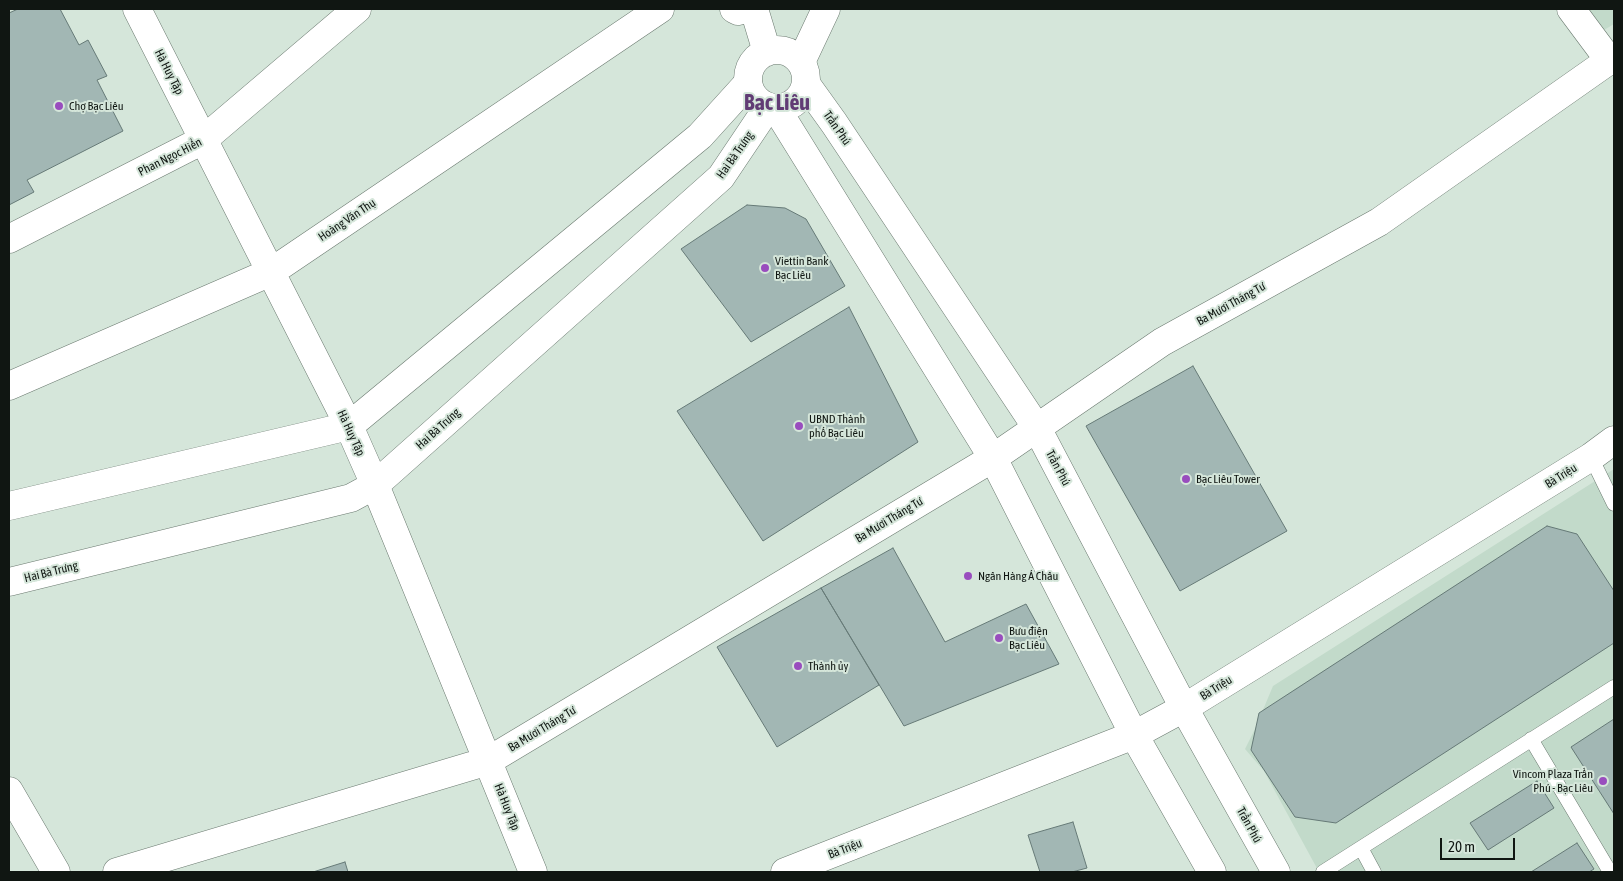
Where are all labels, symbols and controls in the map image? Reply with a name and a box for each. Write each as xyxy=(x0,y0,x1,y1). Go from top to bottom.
street label: Hà Huy Tập xyxy=(151,47,187,97)
district label: Bạc Liêu xyxy=(744,90,810,116)
place label: Chợ Bạc Liêu xyxy=(69,99,124,113)
marker: Chợ Bạc Liêu xyxy=(53,100,65,112)
street label: Trần Phú xyxy=(820,108,854,148)
street label: Hai Bà Trưng xyxy=(713,128,757,182)
street label: Phan Ngọc Hiển xyxy=(136,135,204,179)
street label: Hoàng Văn Thụ xyxy=(316,196,378,244)
place label: Viettin Bank Bạc Liêu xyxy=(775,254,829,282)
marker: Viettin Bank Bạc Liêu xyxy=(759,262,771,274)
street label: Ba Mươi Tháng Tư xyxy=(1194,279,1268,329)
street label: Hai Bà Trưng xyxy=(413,405,463,453)
street label: Hà Huy Tập xyxy=(334,408,368,458)
place label: UBND Thành phố Bạc Liêu xyxy=(809,412,865,440)
marker: UBND Thành phố Bạc Liêu xyxy=(793,420,805,432)
street label: Trần Phú xyxy=(1043,448,1073,488)
street label: Bà Triệu xyxy=(1542,461,1580,491)
place label: Bạc Liêu Tower xyxy=(1196,472,1260,486)
marker: Bạc Liêu Tower xyxy=(1180,473,1192,485)
street label: Ba Mươi Tháng Tư xyxy=(853,494,925,546)
street label: Hai Bà Trưng xyxy=(23,558,79,586)
place label: Ngân Hàng Á Châu xyxy=(978,569,1058,583)
marker: Ngân Hàng Á Châu xyxy=(962,570,974,582)
place label: Bưu điện Bạc Liêu xyxy=(1009,624,1048,652)
marker: Bưu điện Bạc Liêu xyxy=(993,632,1005,644)
place label: Thành ủy xyxy=(808,659,848,673)
marker: Thành ủy xyxy=(792,660,804,672)
street label: Bà Triệu xyxy=(1197,673,1235,703)
street label: Ba Mươi Tháng Tư xyxy=(506,703,578,755)
place label: Vincom Plaza Trần Phú - Bạc Liêu xyxy=(1513,767,1593,795)
marker: Vincom Plaza Trần Phú - Bạc Liêu xyxy=(1597,775,1609,787)
street label: Hà Huy Tập xyxy=(491,781,523,833)
street label: Trần Phú xyxy=(1233,805,1265,845)
scale bar xyxy=(1443,828,1518,860)
street label: Bà Triệu xyxy=(826,836,864,862)
text: 20 m xyxy=(1448,838,1475,855)

